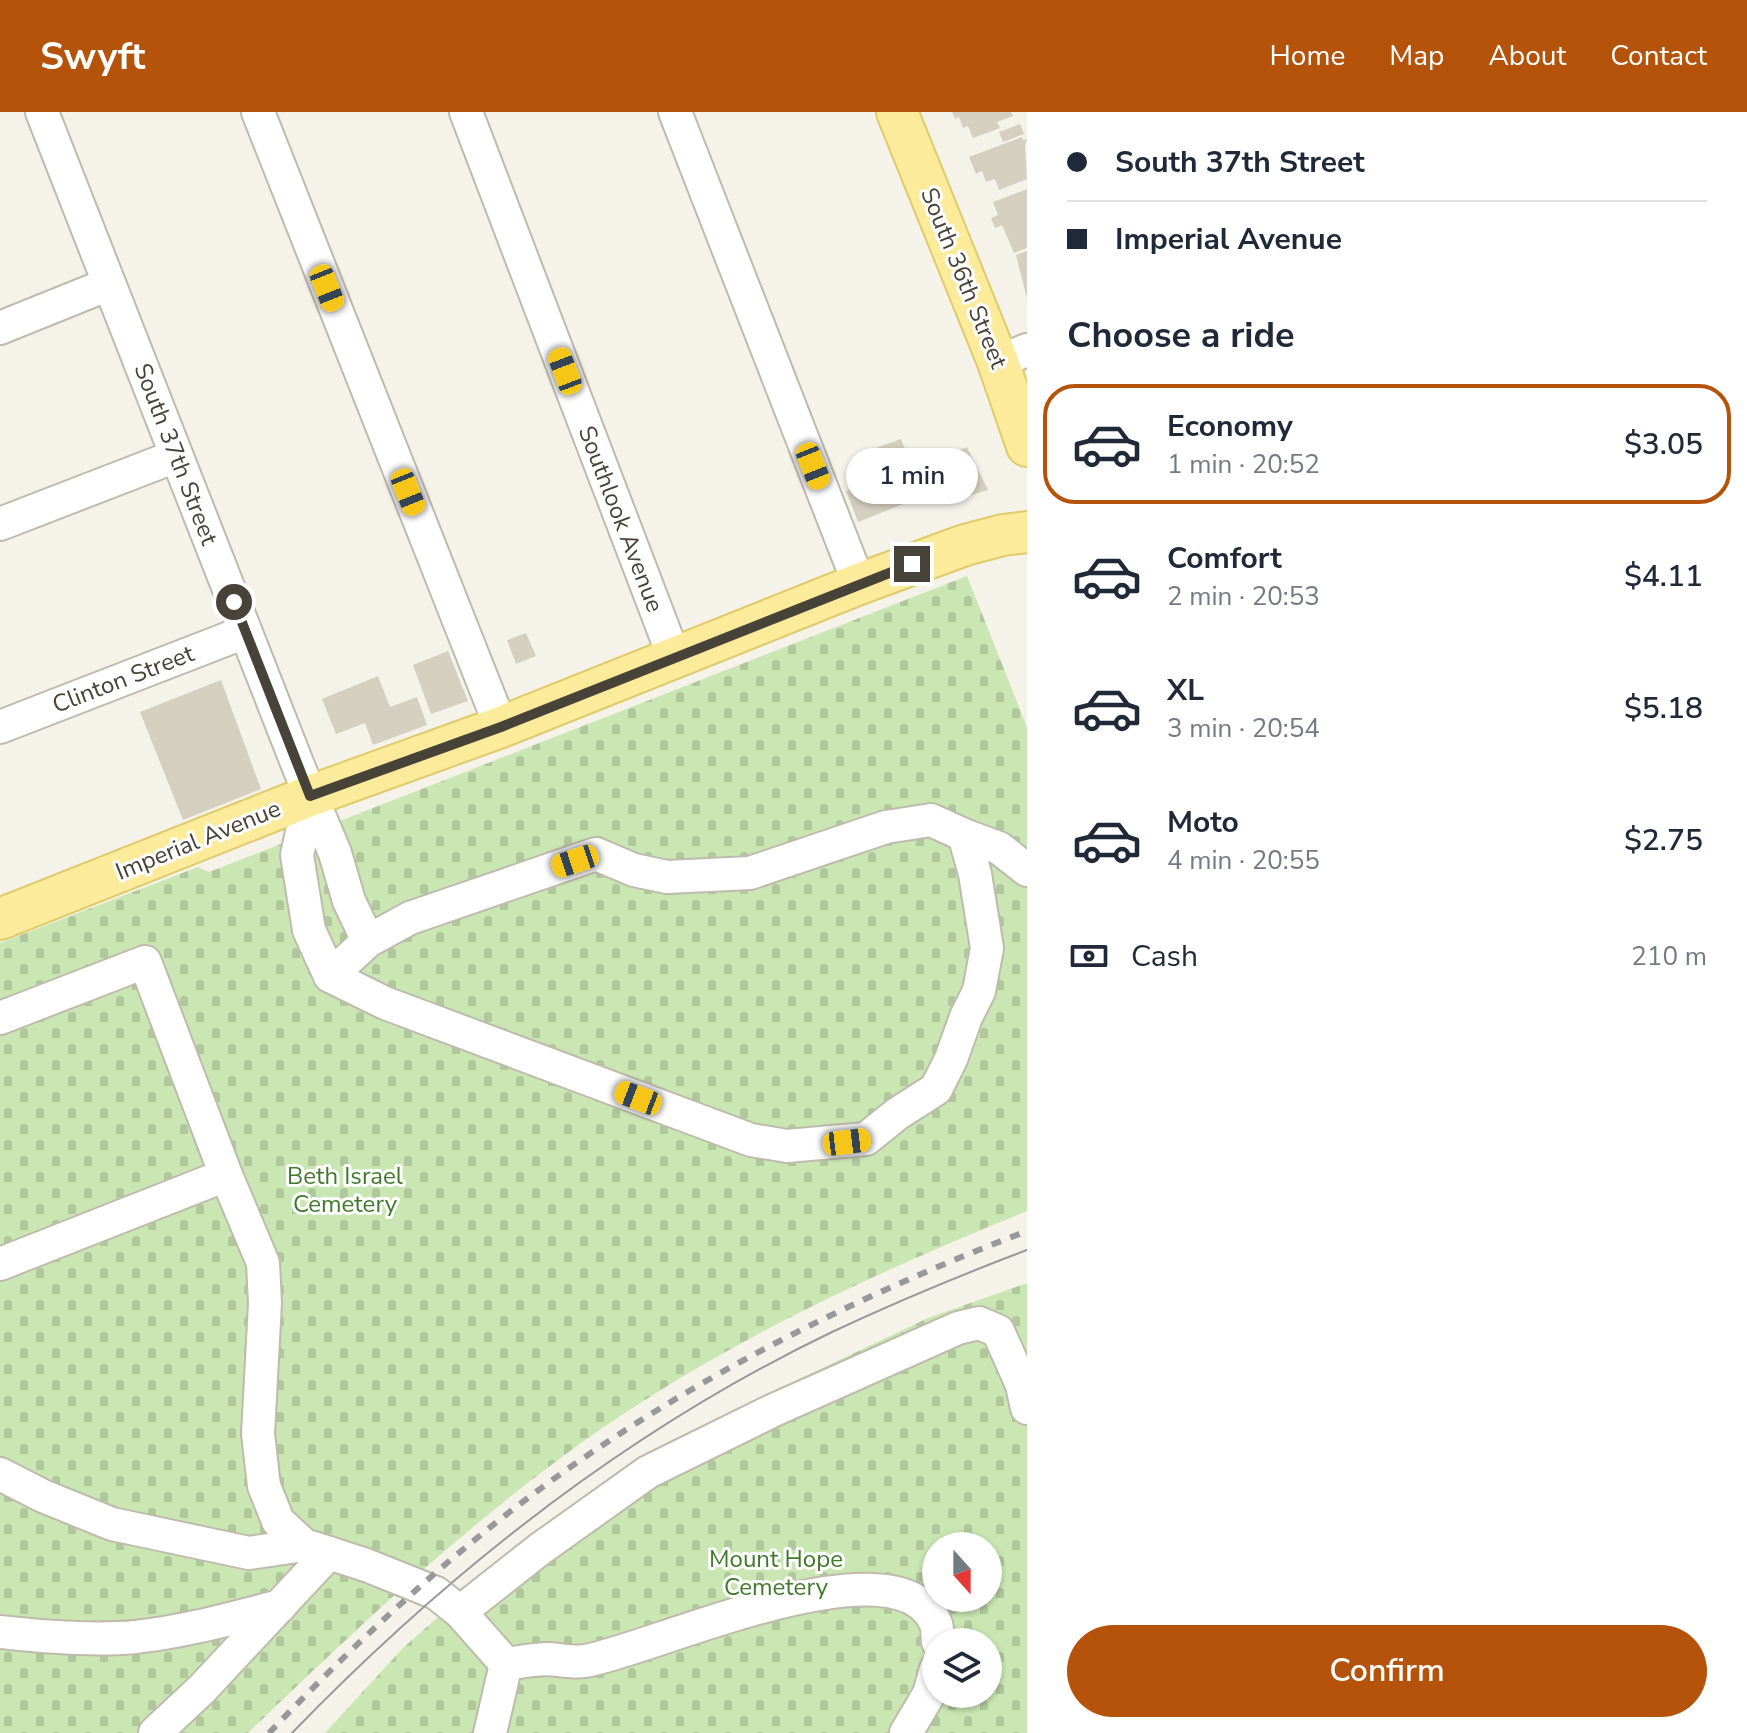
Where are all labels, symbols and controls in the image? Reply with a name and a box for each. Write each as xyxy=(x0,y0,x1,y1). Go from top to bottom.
text: Swyft xyxy=(40,31,145,82)
text: Home xyxy=(1270,37,1345,75)
text: Map xyxy=(1389,37,1444,75)
text: About xyxy=(1488,37,1566,75)
text: Contact xyxy=(1610,37,1707,75)
text: South 37th Street xyxy=(1115,142,1365,183)
street label: South 36th Street xyxy=(913,183,1015,374)
text: Imperial Avenue xyxy=(1115,219,1342,260)
car xyxy=(307,261,347,315)
text: Choose a ride xyxy=(1067,311,1295,360)
car xyxy=(545,344,585,398)
street label: South 37th Street xyxy=(127,359,226,550)
text: Economy xyxy=(1167,406,1293,447)
icon: car xyxy=(1071,408,1143,480)
street label: Southlook Avenue xyxy=(571,421,671,617)
text: $3.05 xyxy=(1624,424,1703,465)
car xyxy=(793,439,833,493)
text: 1 min · 20:52 xyxy=(1167,447,1320,482)
callout: 1 min xyxy=(846,448,978,504)
text: 1 min xyxy=(879,458,945,493)
car xyxy=(388,465,428,519)
text: Comfort xyxy=(1167,538,1282,579)
icon: car xyxy=(1071,540,1143,612)
route end xyxy=(894,546,930,582)
text: $4.11 xyxy=(1624,556,1703,597)
text: 2 min · 20:53 xyxy=(1167,579,1320,614)
route start xyxy=(216,584,252,620)
street label: Clinton Street xyxy=(48,637,199,721)
text: XL xyxy=(1167,670,1204,711)
icon: car xyxy=(1071,672,1143,744)
text: $5.18 xyxy=(1624,688,1703,729)
text: 3 min · 20:54 xyxy=(1167,711,1320,746)
street label: Imperial Avenue xyxy=(111,792,285,888)
text: Moto xyxy=(1167,802,1239,843)
icon: car xyxy=(1071,804,1143,876)
text: $2.75 xyxy=(1624,820,1703,861)
car xyxy=(548,842,602,880)
text: 4 min · 20:55 xyxy=(1167,843,1320,878)
icon: cash xyxy=(1067,934,1111,978)
text: Cash xyxy=(1131,936,1198,977)
text: 210 m xyxy=(1631,939,1707,974)
car xyxy=(611,1078,665,1118)
car xyxy=(822,1127,872,1157)
park label: Beth Israel Cemetery xyxy=(287,1160,403,1220)
north arrow xyxy=(922,1532,1002,1612)
map controls xyxy=(922,1532,1002,1708)
park label: Mount Hope Cemetery xyxy=(709,1543,843,1603)
button: Confirm xyxy=(1067,1625,1707,1717)
button: layers xyxy=(922,1628,1002,1708)

